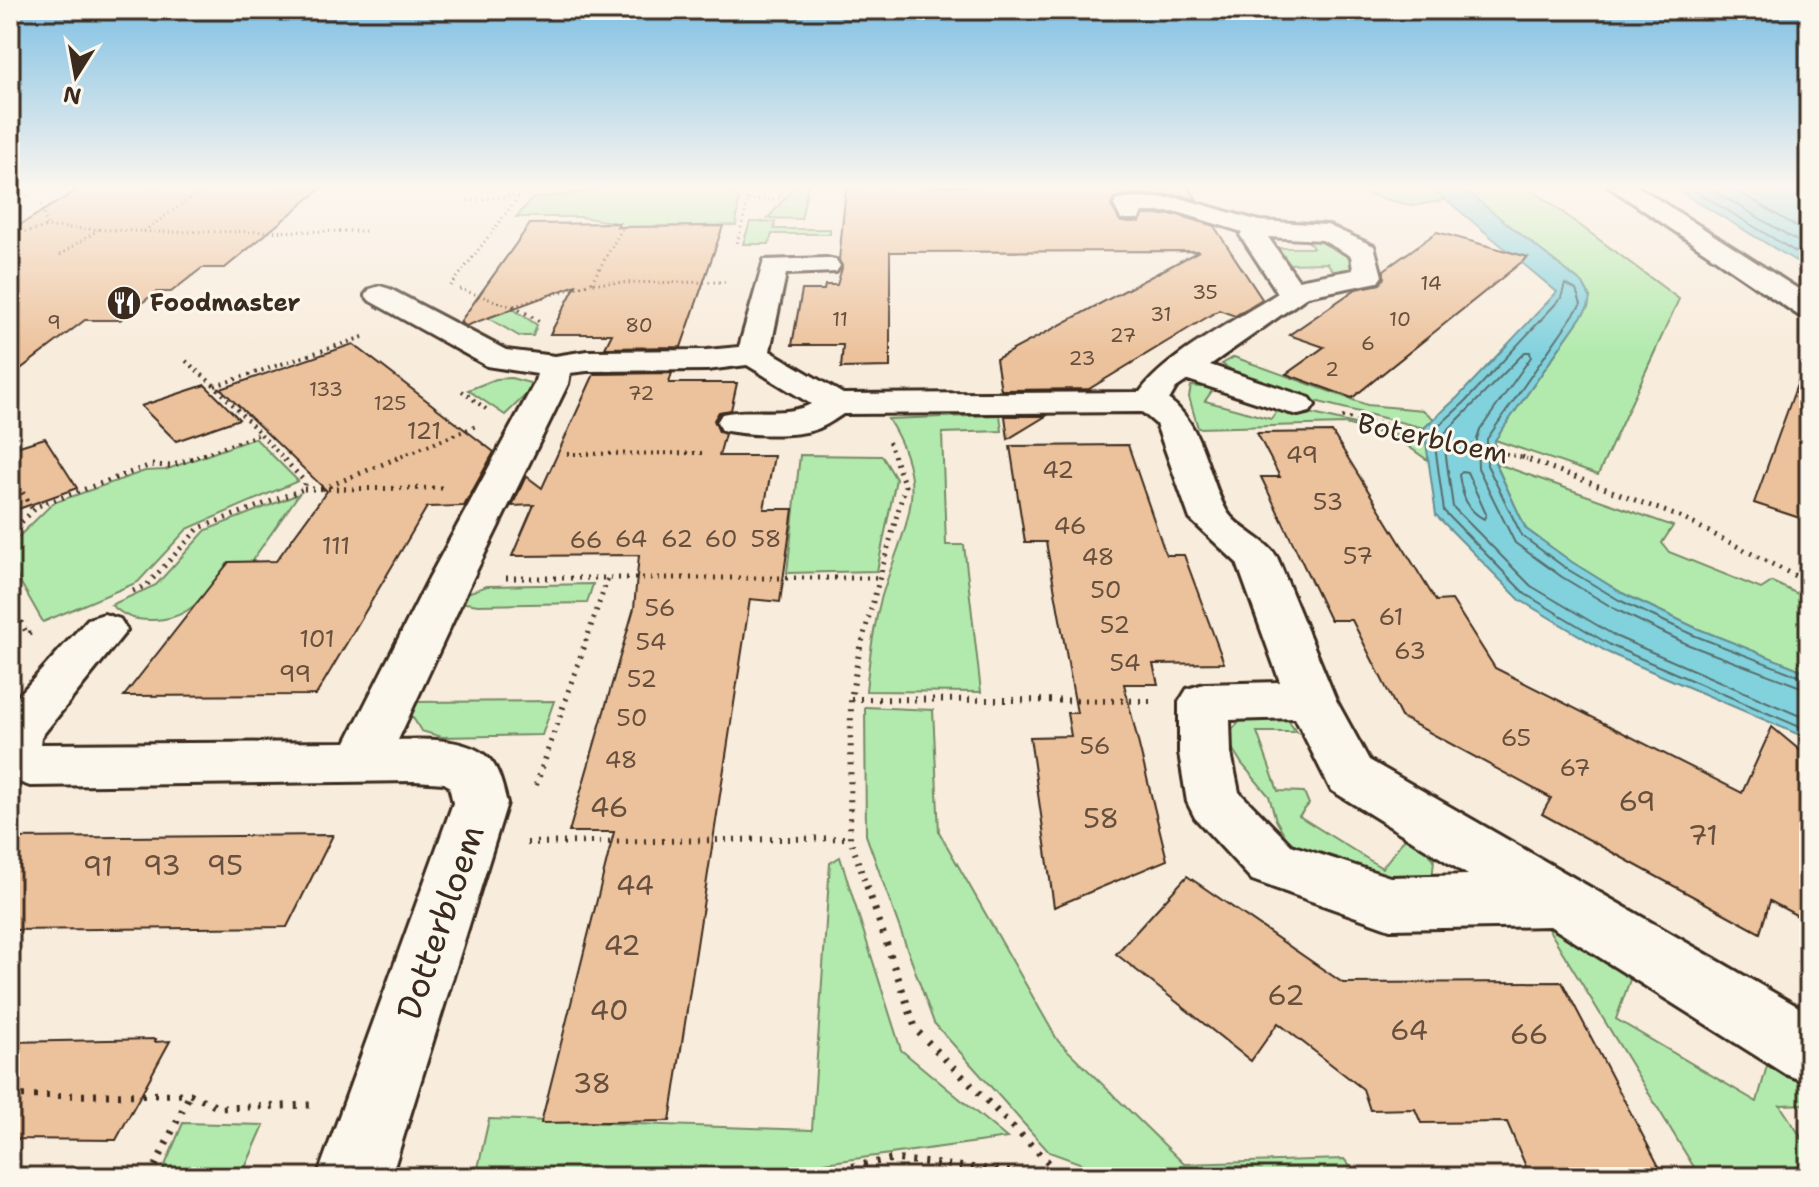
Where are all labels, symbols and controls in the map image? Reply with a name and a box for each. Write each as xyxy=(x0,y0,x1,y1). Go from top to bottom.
north arrow xyxy=(36,36,116,116)
text: N xyxy=(61,79,84,111)
house number: 14 xyxy=(1420,270,1442,296)
house number: 35 xyxy=(1192,279,1218,305)
restaurant icon: Foodmaster xyxy=(105,284,143,322)
place label: Foodmaster xyxy=(150,287,301,319)
house number: 31 xyxy=(1150,301,1172,327)
house number: 11 xyxy=(832,306,848,332)
house number: 10 xyxy=(1389,306,1411,332)
house number: 9 xyxy=(47,309,61,335)
house number: 80 xyxy=(625,312,653,338)
house number: 27 xyxy=(1110,322,1136,348)
house number: 6 xyxy=(1361,330,1375,356)
house number: 23 xyxy=(1069,345,1095,371)
house number: 2 xyxy=(1325,356,1339,382)
house number: 133 xyxy=(309,376,343,402)
house number: 72 xyxy=(628,380,654,406)
house number: 125 xyxy=(373,390,407,416)
street label: Boterbloem xyxy=(1354,403,1512,473)
house number: 121 xyxy=(407,415,441,447)
house number: 49 xyxy=(1286,439,1318,471)
house number: 42 xyxy=(1042,454,1074,486)
house number: 53 xyxy=(1313,486,1343,518)
house number: 46 xyxy=(1053,510,1087,542)
house number: 64 xyxy=(615,523,647,555)
house number: 62 xyxy=(661,523,693,555)
house number: 60 xyxy=(705,523,737,555)
house number: 58 xyxy=(751,523,781,555)
house number: 66 xyxy=(570,524,602,556)
house number: 111 xyxy=(322,530,350,562)
house number: 57 xyxy=(1343,540,1373,572)
house number: 48 xyxy=(1081,541,1115,573)
house number: 50 xyxy=(1090,574,1122,606)
house number: 56 xyxy=(644,592,676,624)
house number: 61 xyxy=(1379,601,1403,633)
house number: 52 xyxy=(1100,609,1130,641)
house number: 101 xyxy=(299,623,335,655)
house number: 54 xyxy=(636,626,666,658)
house number: 63 xyxy=(1394,635,1426,667)
house number: 54 xyxy=(1110,647,1140,679)
house number: 99 xyxy=(279,658,311,690)
house number: 52 xyxy=(627,663,657,695)
house number: 50 xyxy=(616,702,648,734)
house number: 65 xyxy=(1501,722,1531,754)
house number: 56 xyxy=(1079,730,1111,762)
house number: 48 xyxy=(604,744,638,776)
house number: 67 xyxy=(1560,752,1590,784)
house number: 69 xyxy=(1618,782,1656,820)
house number: 46 xyxy=(590,788,628,826)
house number: 58 xyxy=(1083,799,1119,837)
house number: 71 xyxy=(1688,816,1718,854)
street label: Dotterbloem xyxy=(385,819,495,1025)
house number: 93 xyxy=(143,846,181,884)
house number: 95 xyxy=(207,846,243,884)
house number: 91 xyxy=(83,847,113,885)
house number: 44 xyxy=(616,866,654,904)
house number: 42 xyxy=(603,926,641,964)
house number: 62 xyxy=(1267,976,1305,1014)
house number: 40 xyxy=(590,991,628,1029)
house number: 64 xyxy=(1390,1011,1428,1049)
house number: 66 xyxy=(1510,1015,1548,1053)
house number: 38 xyxy=(573,1064,611,1102)

